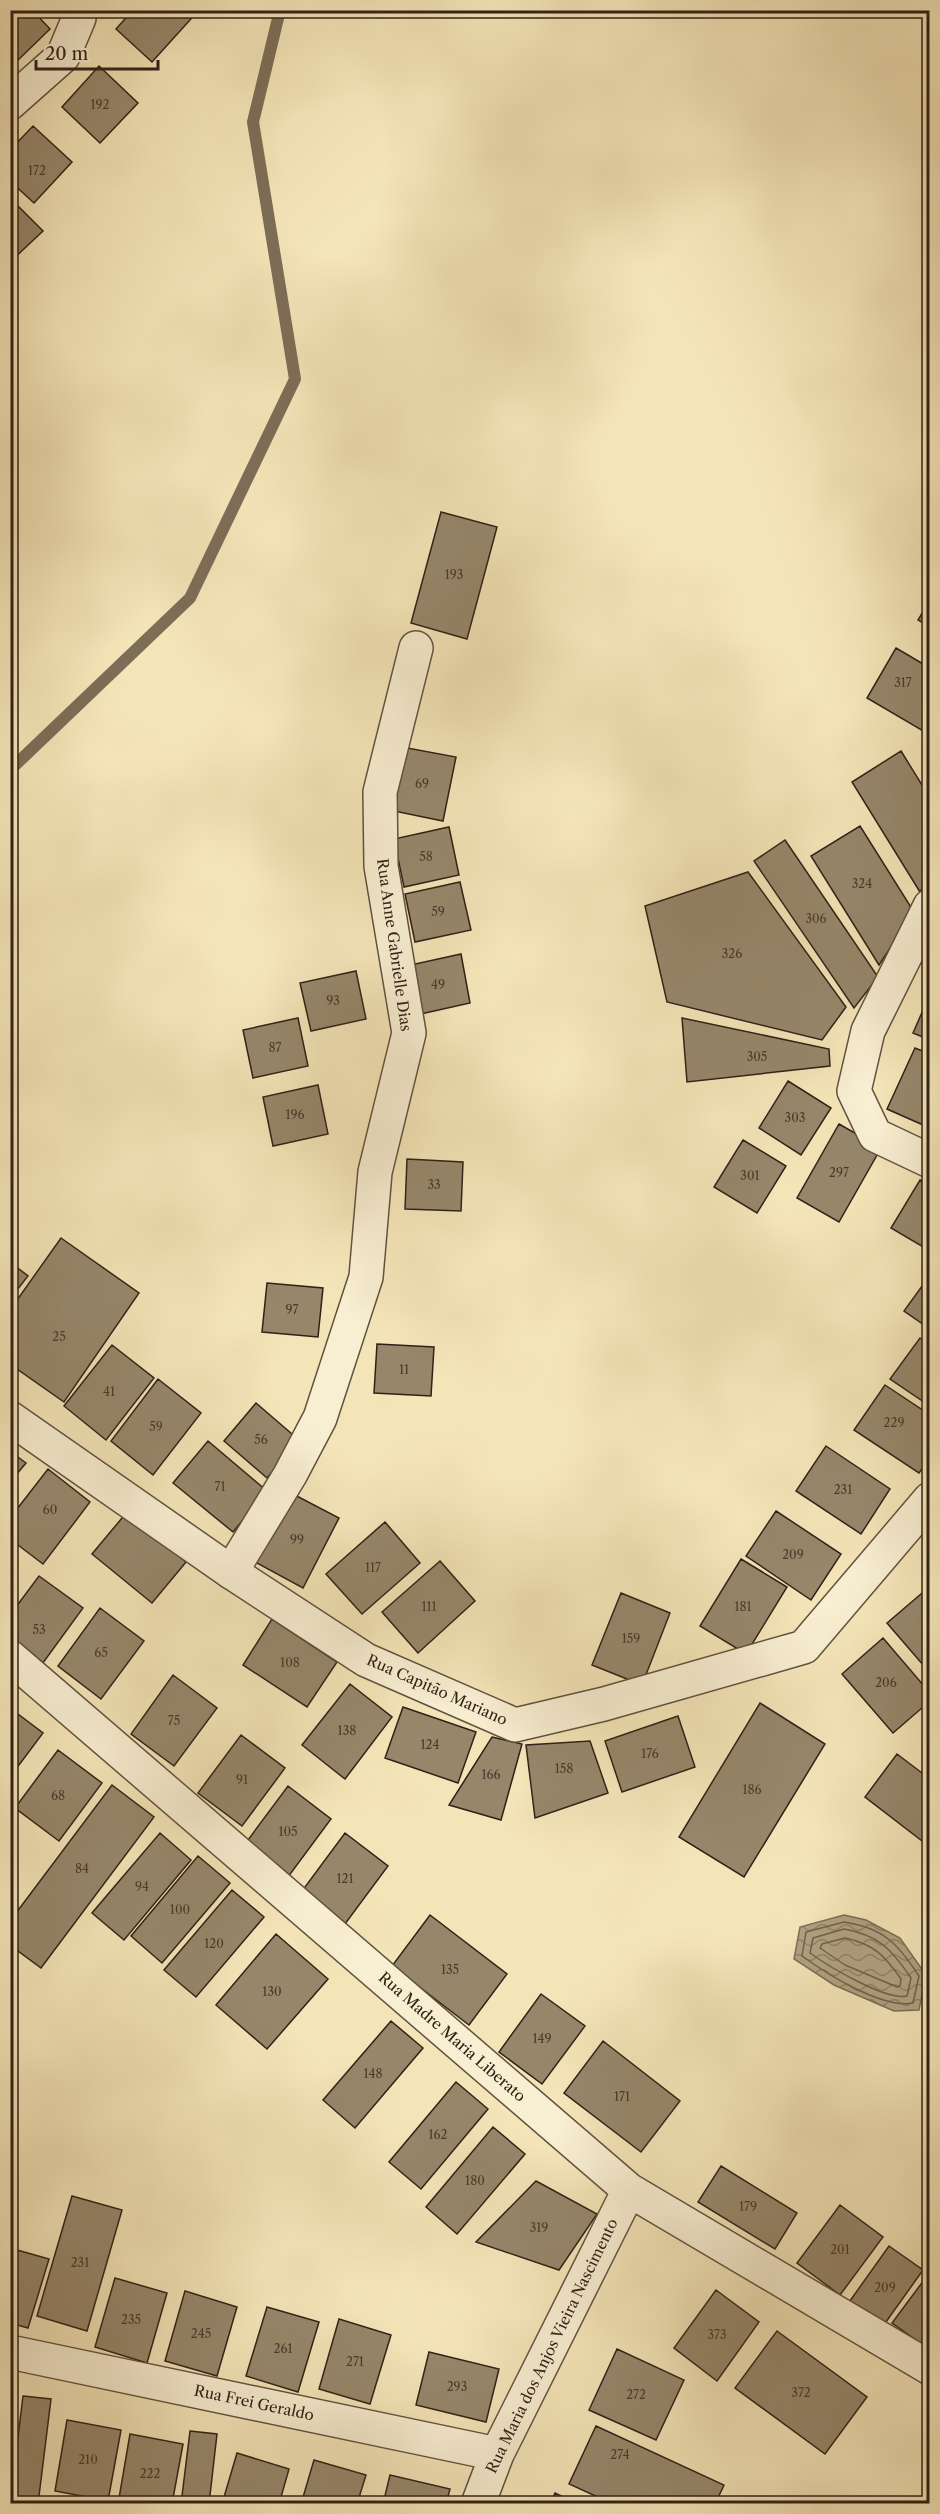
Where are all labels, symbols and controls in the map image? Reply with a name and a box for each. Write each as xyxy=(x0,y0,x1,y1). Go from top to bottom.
scale bar xyxy=(36,33,158,71)
text: 20 m xyxy=(45,43,89,65)
house number: 192 xyxy=(91,97,110,112)
house number: 172 xyxy=(28,163,46,178)
house number: 193 xyxy=(445,567,463,582)
house number: 317 xyxy=(894,675,912,690)
house number: 69 xyxy=(415,776,429,791)
house number: 58 xyxy=(419,849,433,864)
street label: Rua Anne Gabrielle Dias xyxy=(373,857,416,1033)
house number: 324 xyxy=(852,876,872,891)
house number: 59 xyxy=(431,904,445,919)
house number: 306 xyxy=(805,911,827,926)
house number: 326 xyxy=(722,946,742,961)
house number: 49 xyxy=(431,977,445,992)
house number: 93 xyxy=(326,993,340,1008)
house number: 87 xyxy=(268,1040,282,1055)
house number: 305 xyxy=(747,1049,767,1064)
house number: 196 xyxy=(285,1107,305,1122)
house number: 303 xyxy=(785,1110,805,1125)
house number: 297 xyxy=(829,1165,849,1180)
house number: 301 xyxy=(740,1168,760,1183)
house number: 33 xyxy=(427,1177,441,1192)
house number: 97 xyxy=(286,1302,299,1317)
house number: 25 xyxy=(52,1329,66,1344)
house number: 11 xyxy=(399,1362,409,1377)
house number: 41 xyxy=(103,1384,115,1399)
house number: 229 xyxy=(884,1415,904,1430)
house number: 59 xyxy=(149,1419,163,1434)
house number: 56 xyxy=(254,1432,268,1447)
house number: 71 xyxy=(215,1479,225,1494)
house number: 231 xyxy=(834,1482,852,1497)
house number: 60 xyxy=(43,1502,57,1517)
house number: 99 xyxy=(290,1532,304,1547)
house number: 209 xyxy=(782,1547,804,1562)
house number: 117 xyxy=(365,1560,381,1575)
house number: 111 xyxy=(421,1599,437,1614)
house number: 181 xyxy=(734,1599,752,1614)
house number: 53 xyxy=(32,1622,46,1637)
house number: 159 xyxy=(622,1631,640,1646)
house number: 65 xyxy=(94,1645,108,1660)
street label: Rua Capitão Mariano xyxy=(364,1650,510,1729)
house number: 108 xyxy=(280,1655,300,1670)
house number: 206 xyxy=(875,1675,897,1690)
house number: 75 xyxy=(168,1713,180,1728)
house number: 138 xyxy=(338,1723,356,1738)
house number: 124 xyxy=(421,1737,440,1752)
house number: 176 xyxy=(641,1746,659,1761)
house number: 158 xyxy=(555,1761,573,1776)
house number: 166 xyxy=(481,1767,501,1782)
house number: 91 xyxy=(236,1772,248,1787)
house number: 186 xyxy=(742,1782,762,1797)
house number: 68 xyxy=(51,1788,65,1803)
house number: 105 xyxy=(278,1824,298,1839)
house number: 84 xyxy=(75,1861,89,1876)
house number: 121 xyxy=(337,1871,354,1886)
house number: 94 xyxy=(135,1879,149,1894)
house number: 100 xyxy=(170,1902,190,1917)
house number: 120 xyxy=(204,1936,224,1951)
house number: 135 xyxy=(441,1962,459,1977)
street label: Rua Madre Maria Liberato xyxy=(375,1968,530,2106)
house number: 130 xyxy=(262,1984,282,1999)
house number: 149 xyxy=(532,2031,552,2046)
house number: 148 xyxy=(363,2066,383,2081)
house number: 171 xyxy=(614,2089,630,2104)
house number: 162 xyxy=(429,2127,448,2142)
house number: 180 xyxy=(465,2173,485,2188)
house number: 179 xyxy=(739,2199,757,2214)
street label: Rua Maria dos Anjos Vieira Nascimento xyxy=(481,2215,622,2476)
house number: 319 xyxy=(530,2220,548,2235)
house number: 201 xyxy=(830,2242,850,2257)
house number: 231 xyxy=(71,2255,89,2270)
house number: 209 xyxy=(874,2280,896,2295)
house number: 235 xyxy=(121,2312,141,2327)
house number: 245 xyxy=(191,2326,211,2341)
house number: 373 xyxy=(707,2327,727,2342)
house number: 261 xyxy=(274,2341,292,2356)
house number: 271 xyxy=(346,2354,364,2369)
house number: 293 xyxy=(447,2379,467,2394)
street label: Rua Frei Geraldo xyxy=(192,2381,316,2425)
house number: 372 xyxy=(791,2385,811,2400)
house number: 272 xyxy=(626,2387,646,2402)
house number: 274 xyxy=(610,2447,630,2462)
house number: 210 xyxy=(78,2452,98,2467)
house number: 222 xyxy=(140,2466,160,2481)

